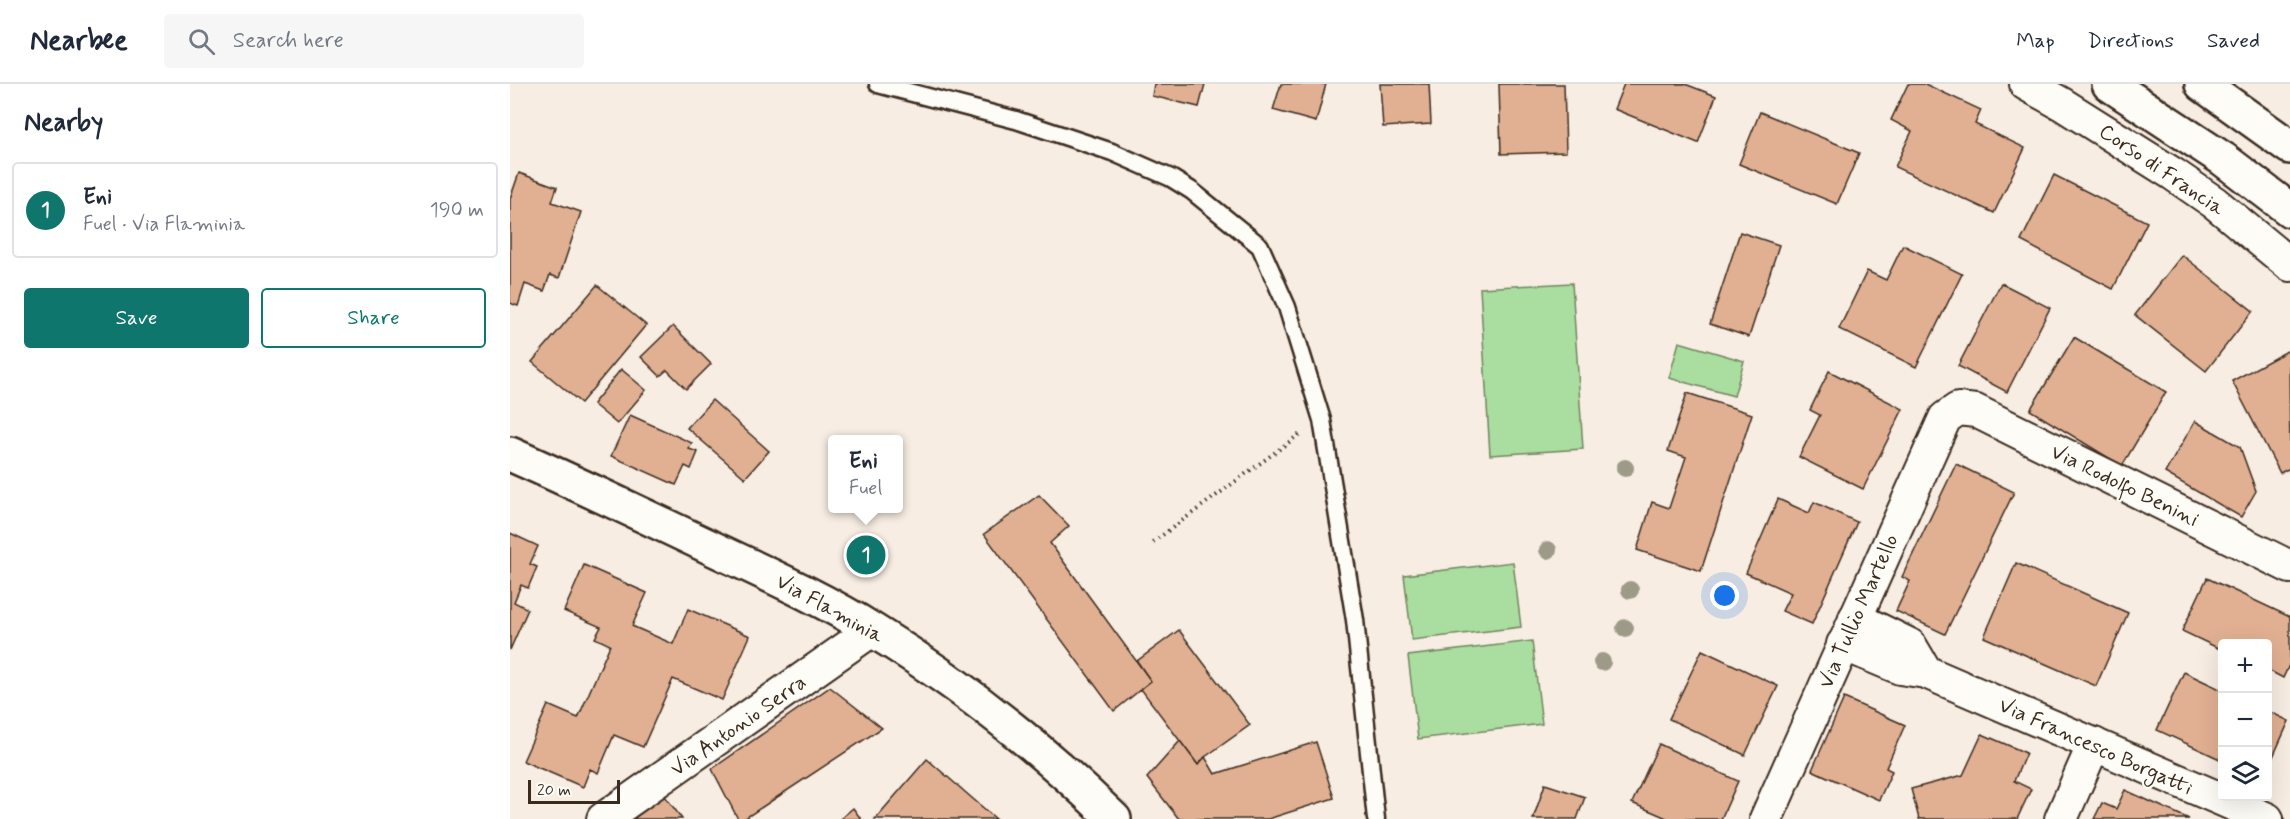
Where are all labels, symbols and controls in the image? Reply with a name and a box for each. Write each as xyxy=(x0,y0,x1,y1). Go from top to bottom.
search box xyxy=(164,14,584,68)
text: Nearbee xyxy=(30,23,128,60)
icon: search xyxy=(185,25,218,58)
text: Search here xyxy=(233,27,344,55)
text: Map xyxy=(2016,27,2055,55)
text: Directions xyxy=(2088,27,2174,55)
text: Saved xyxy=(2207,27,2260,55)
text: Nearby xyxy=(24,106,103,140)
street label: Corso di Francia xyxy=(2093,118,2230,222)
text: Eni xyxy=(83,183,112,211)
text: 1 xyxy=(41,197,50,224)
text: 190 m xyxy=(430,197,484,224)
text: Fuel · Via Flaminia xyxy=(83,211,245,238)
button: Save xyxy=(24,288,249,348)
button: Share xyxy=(261,288,486,348)
popup xyxy=(828,435,903,513)
street label: Via Rodolfo Benini xyxy=(2045,438,2203,536)
text: Eni xyxy=(849,447,878,475)
text: Fuel xyxy=(849,475,882,502)
street label: Via Tullio Martello xyxy=(1812,530,1905,693)
pin: 1 xyxy=(846,532,886,578)
street label: Via Flaminia xyxy=(771,568,889,650)
your location xyxy=(1710,581,1739,610)
map controls xyxy=(2218,639,2272,801)
button: + xyxy=(2218,639,2272,693)
street label: Via Antonio Serra xyxy=(665,668,812,783)
street label: Via Francesco Borgatti xyxy=(1994,692,2197,803)
button: − xyxy=(2218,693,2272,747)
button: layers xyxy=(2218,747,2272,801)
scale bar xyxy=(528,777,620,804)
text: 20 m xyxy=(537,780,571,801)

